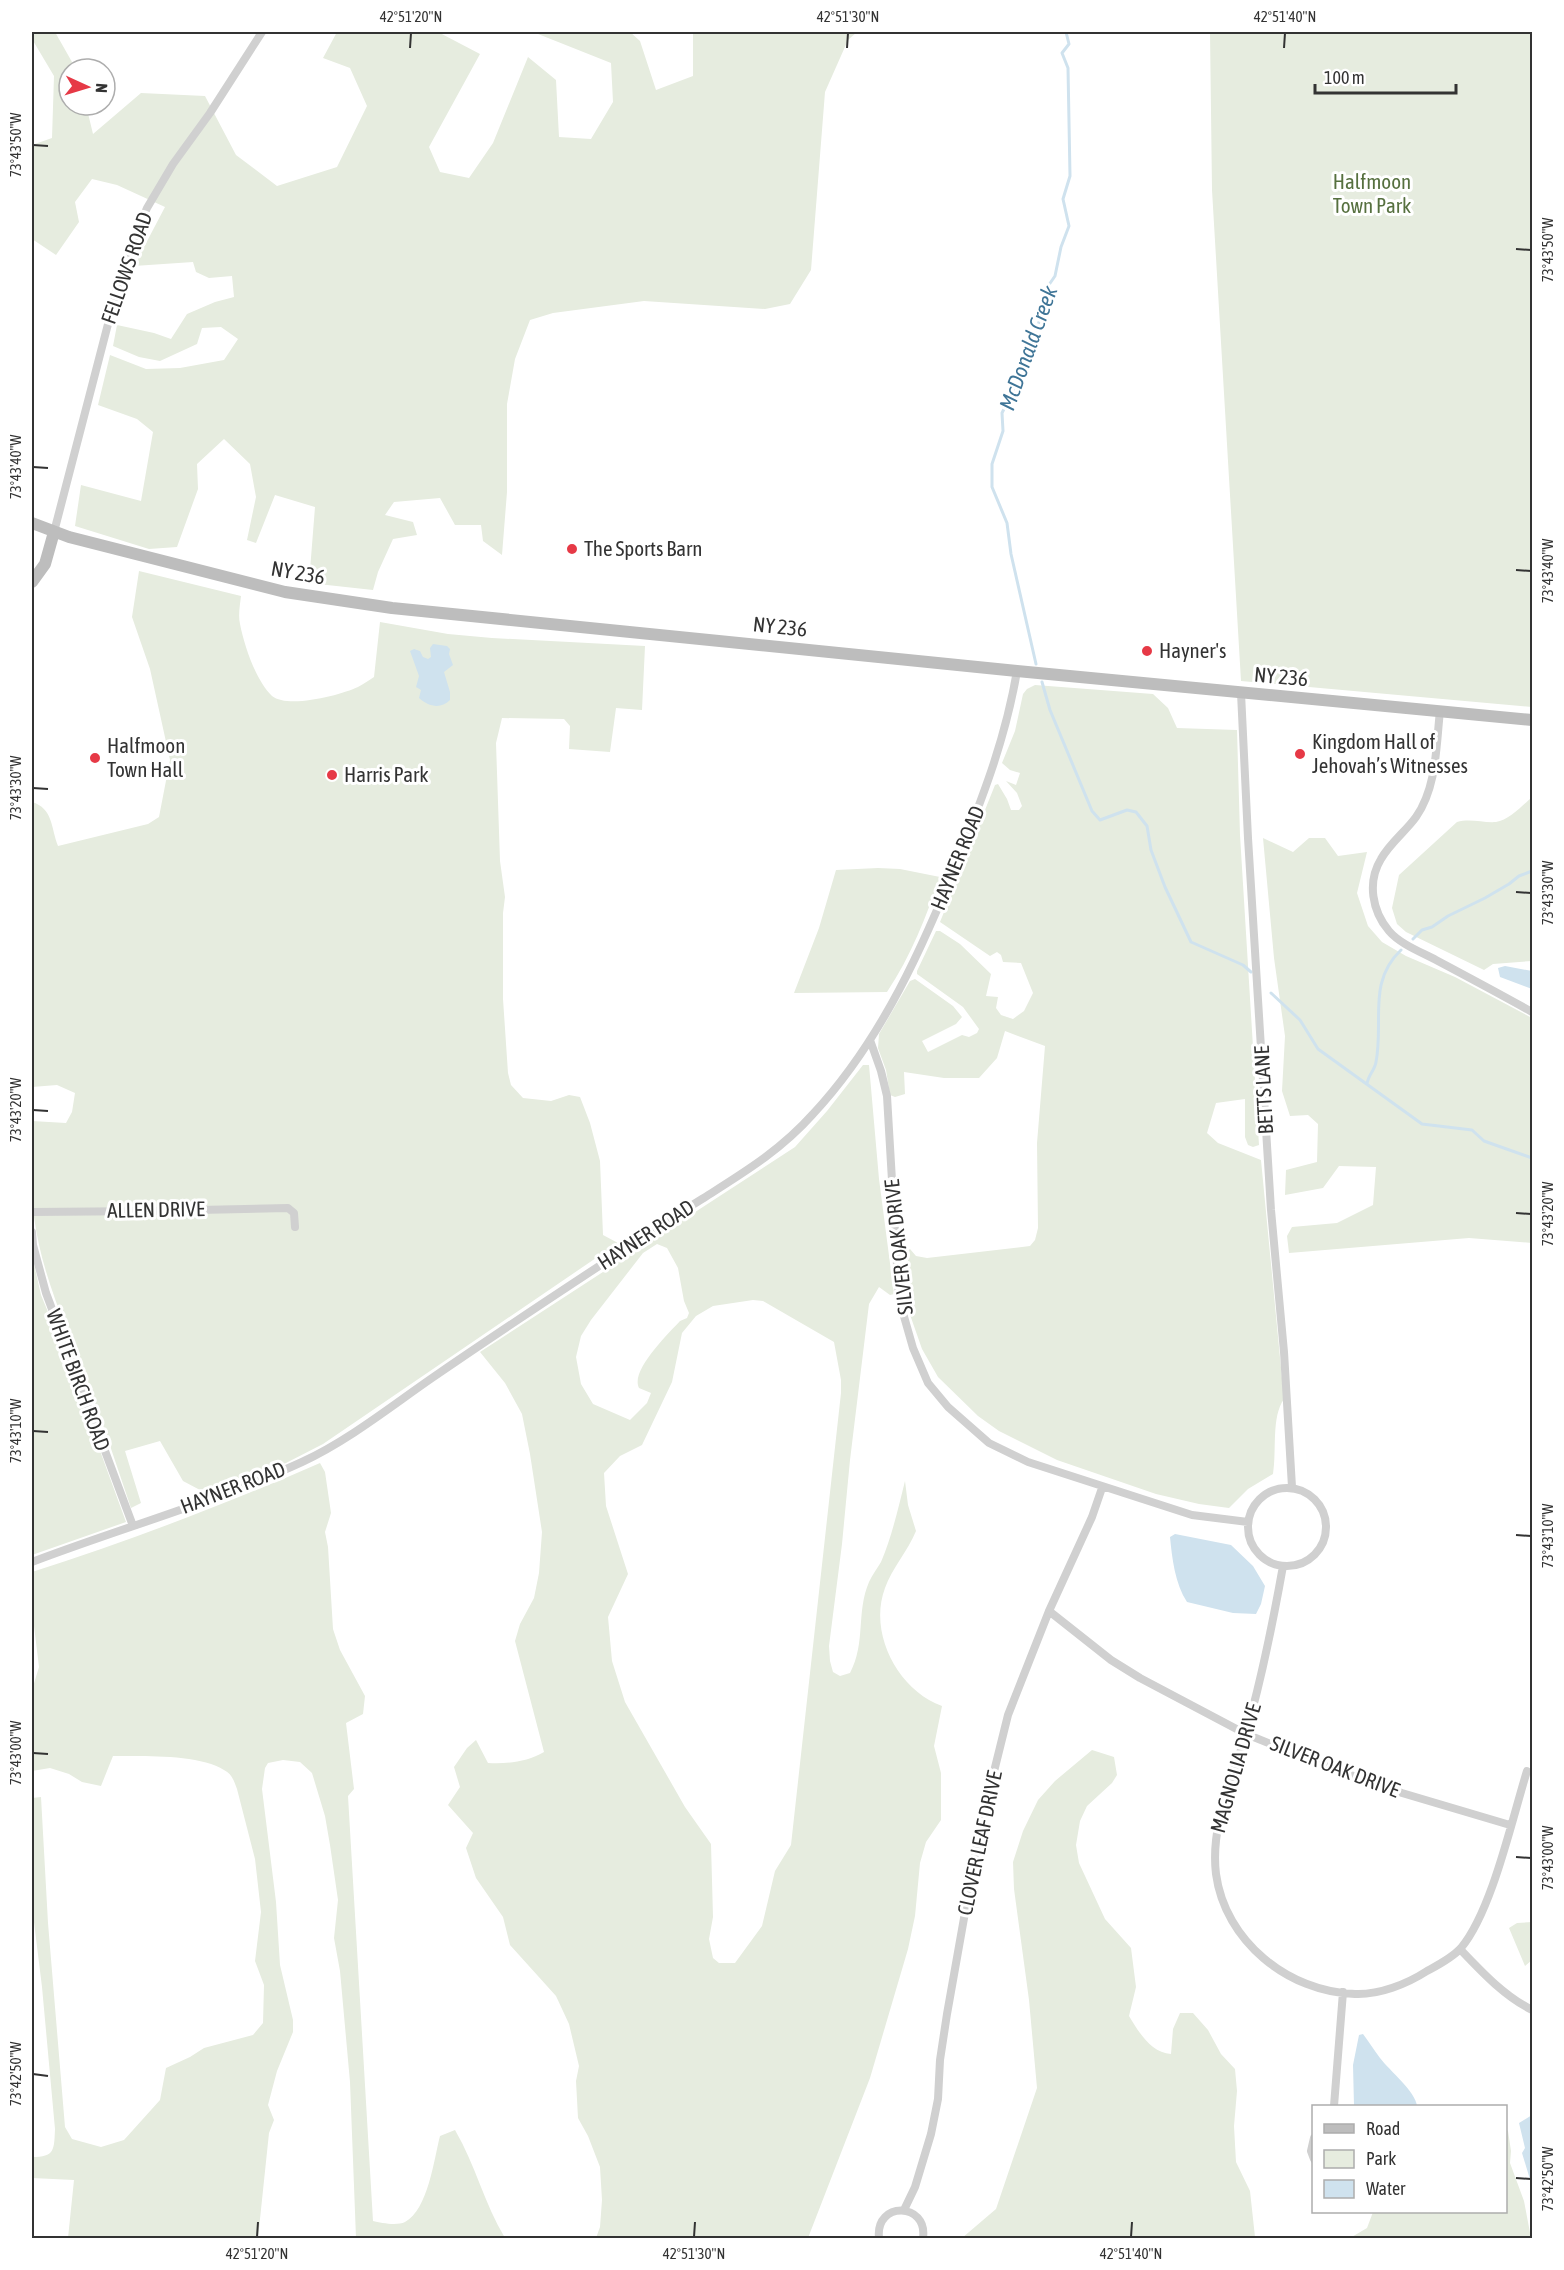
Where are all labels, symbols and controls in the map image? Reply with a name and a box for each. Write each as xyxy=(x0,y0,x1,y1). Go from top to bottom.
text: 42°51'20"N xyxy=(380,8,442,25)
text: 42°51'30"N xyxy=(817,8,879,25)
text: 42°51'40"N xyxy=(1254,8,1316,25)
north arrow xyxy=(57,57,117,117)
scale bar xyxy=(1315,57,1456,95)
text: 100 m xyxy=(1324,67,1365,88)
text: N xyxy=(93,83,111,93)
text: 73°43'50"W xyxy=(7,113,24,177)
park label: Halfmoon Town Park xyxy=(1333,169,1411,217)
street label: FELLOWS ROAD xyxy=(96,209,156,327)
text: 73°43'50"W xyxy=(1539,218,1556,282)
water label: McDonald Creek xyxy=(993,282,1063,414)
text: 73°43'40"W xyxy=(7,435,24,499)
place label: The Sports Barn xyxy=(584,536,702,560)
text: 73°43'40"W xyxy=(1539,539,1556,603)
marker: The Sports Barn xyxy=(565,542,579,556)
street label: NY 236 xyxy=(269,555,327,589)
street label: NY 236 xyxy=(752,611,808,641)
place label: Hayner's xyxy=(1159,638,1226,662)
marker: Hayner's xyxy=(1140,644,1154,658)
street label: NY 236 xyxy=(1253,662,1309,690)
place label: Kingdom Hall of Jehovah’s Witnesses xyxy=(1312,729,1468,777)
place label: Halfmoon Town Hall xyxy=(107,733,185,781)
marker: Kingdom Hall of Jehovah’s Witnesses xyxy=(1293,747,1307,761)
marker: Halfmoon Town Hall xyxy=(88,751,102,765)
text: 73°43'30"W xyxy=(7,756,24,820)
place label: Harris Park xyxy=(344,762,429,786)
marker: Harris Park xyxy=(325,768,339,782)
street label: HAYNER ROAD xyxy=(925,802,989,913)
text: 73°43'30"W xyxy=(1539,861,1556,925)
street label: BETTS LANE xyxy=(1249,1045,1277,1135)
text: 73°43'20"W xyxy=(7,1078,24,1142)
street label: SILVER OAK DRIVE xyxy=(879,1178,917,1316)
text: 73°43'20"W xyxy=(1539,1182,1556,1246)
street label: HAYNER ROAD xyxy=(593,1194,698,1274)
street label: ALLEN DRIVE xyxy=(107,1196,205,1222)
street label: WHITE BIRCH ROAD xyxy=(42,1306,116,1454)
text: 73°43'10"W xyxy=(7,1399,24,1463)
street label: HAYNER ROAD xyxy=(177,1456,288,1518)
text: 73°43'10"W xyxy=(1539,1504,1556,1568)
street label: MAGNOLIA DRIVE xyxy=(1205,1700,1265,1835)
text: 73°43'00"W xyxy=(7,1721,24,1785)
street label: SILVER OAK DRIVE xyxy=(1267,1730,1403,1802)
street label: CLOVER LEAF DRIVE xyxy=(952,1768,1006,1917)
text: 73°43'00"W xyxy=(1539,1826,1556,1890)
text: 73°42'50"W xyxy=(7,2042,24,2106)
legend xyxy=(1312,2105,1507,2213)
text: Road xyxy=(1366,2118,1400,2139)
text: 73°42'50"W xyxy=(1539,2147,1556,2211)
text: Park xyxy=(1366,2148,1396,2169)
text: Water xyxy=(1366,2178,1406,2199)
text: 42°51'20"N xyxy=(226,2245,288,2262)
text: 42°51'30"N xyxy=(663,2245,725,2262)
text: 42°51'40"N xyxy=(1100,2245,1162,2262)

